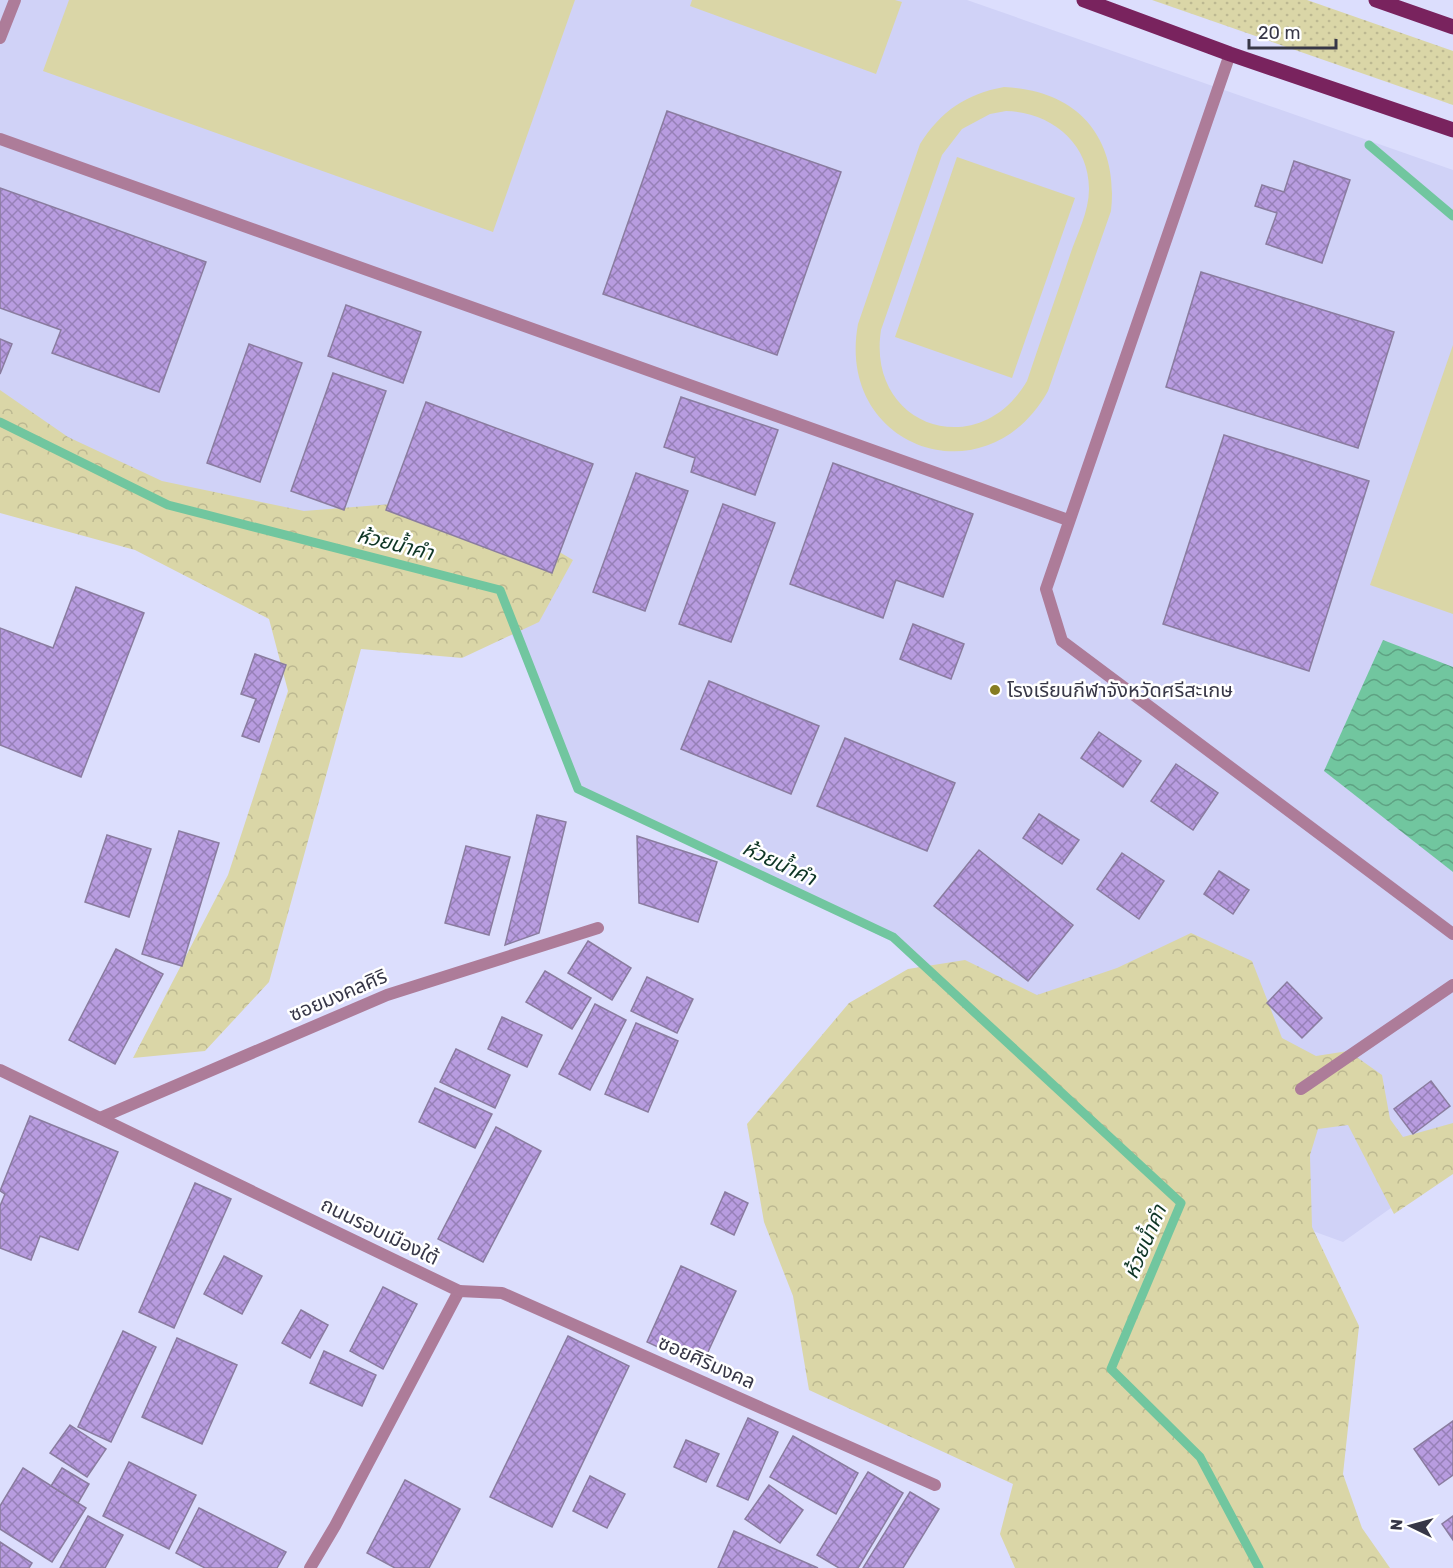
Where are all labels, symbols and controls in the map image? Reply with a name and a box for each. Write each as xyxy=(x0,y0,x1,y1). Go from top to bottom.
scale bar xyxy=(1249,12,1336,50)
text: 20 m xyxy=(1258,22,1300,44)
water label: ห้วยน้ำคำ xyxy=(354,520,438,565)
place label: โรงเรียนกีฬาจังหวัดศรีสะเกษ xyxy=(1007,678,1233,702)
marker: โรงเรียนกีฬาจังหวัดศรีสะเกษ xyxy=(988,683,1002,697)
water label: ห้วยน้ำคำ xyxy=(739,833,822,891)
street label: ซอยมงคลศิริ xyxy=(286,964,390,1026)
street label: ถนนรอบเมืองใต้ xyxy=(317,1192,443,1270)
water label: ห้วยน้ำคำ xyxy=(1116,1199,1172,1283)
street label: ซอยศิริมงคล xyxy=(655,1330,759,1394)
north arrow xyxy=(1381,1496,1441,1556)
text: N xyxy=(1387,1518,1407,1531)

